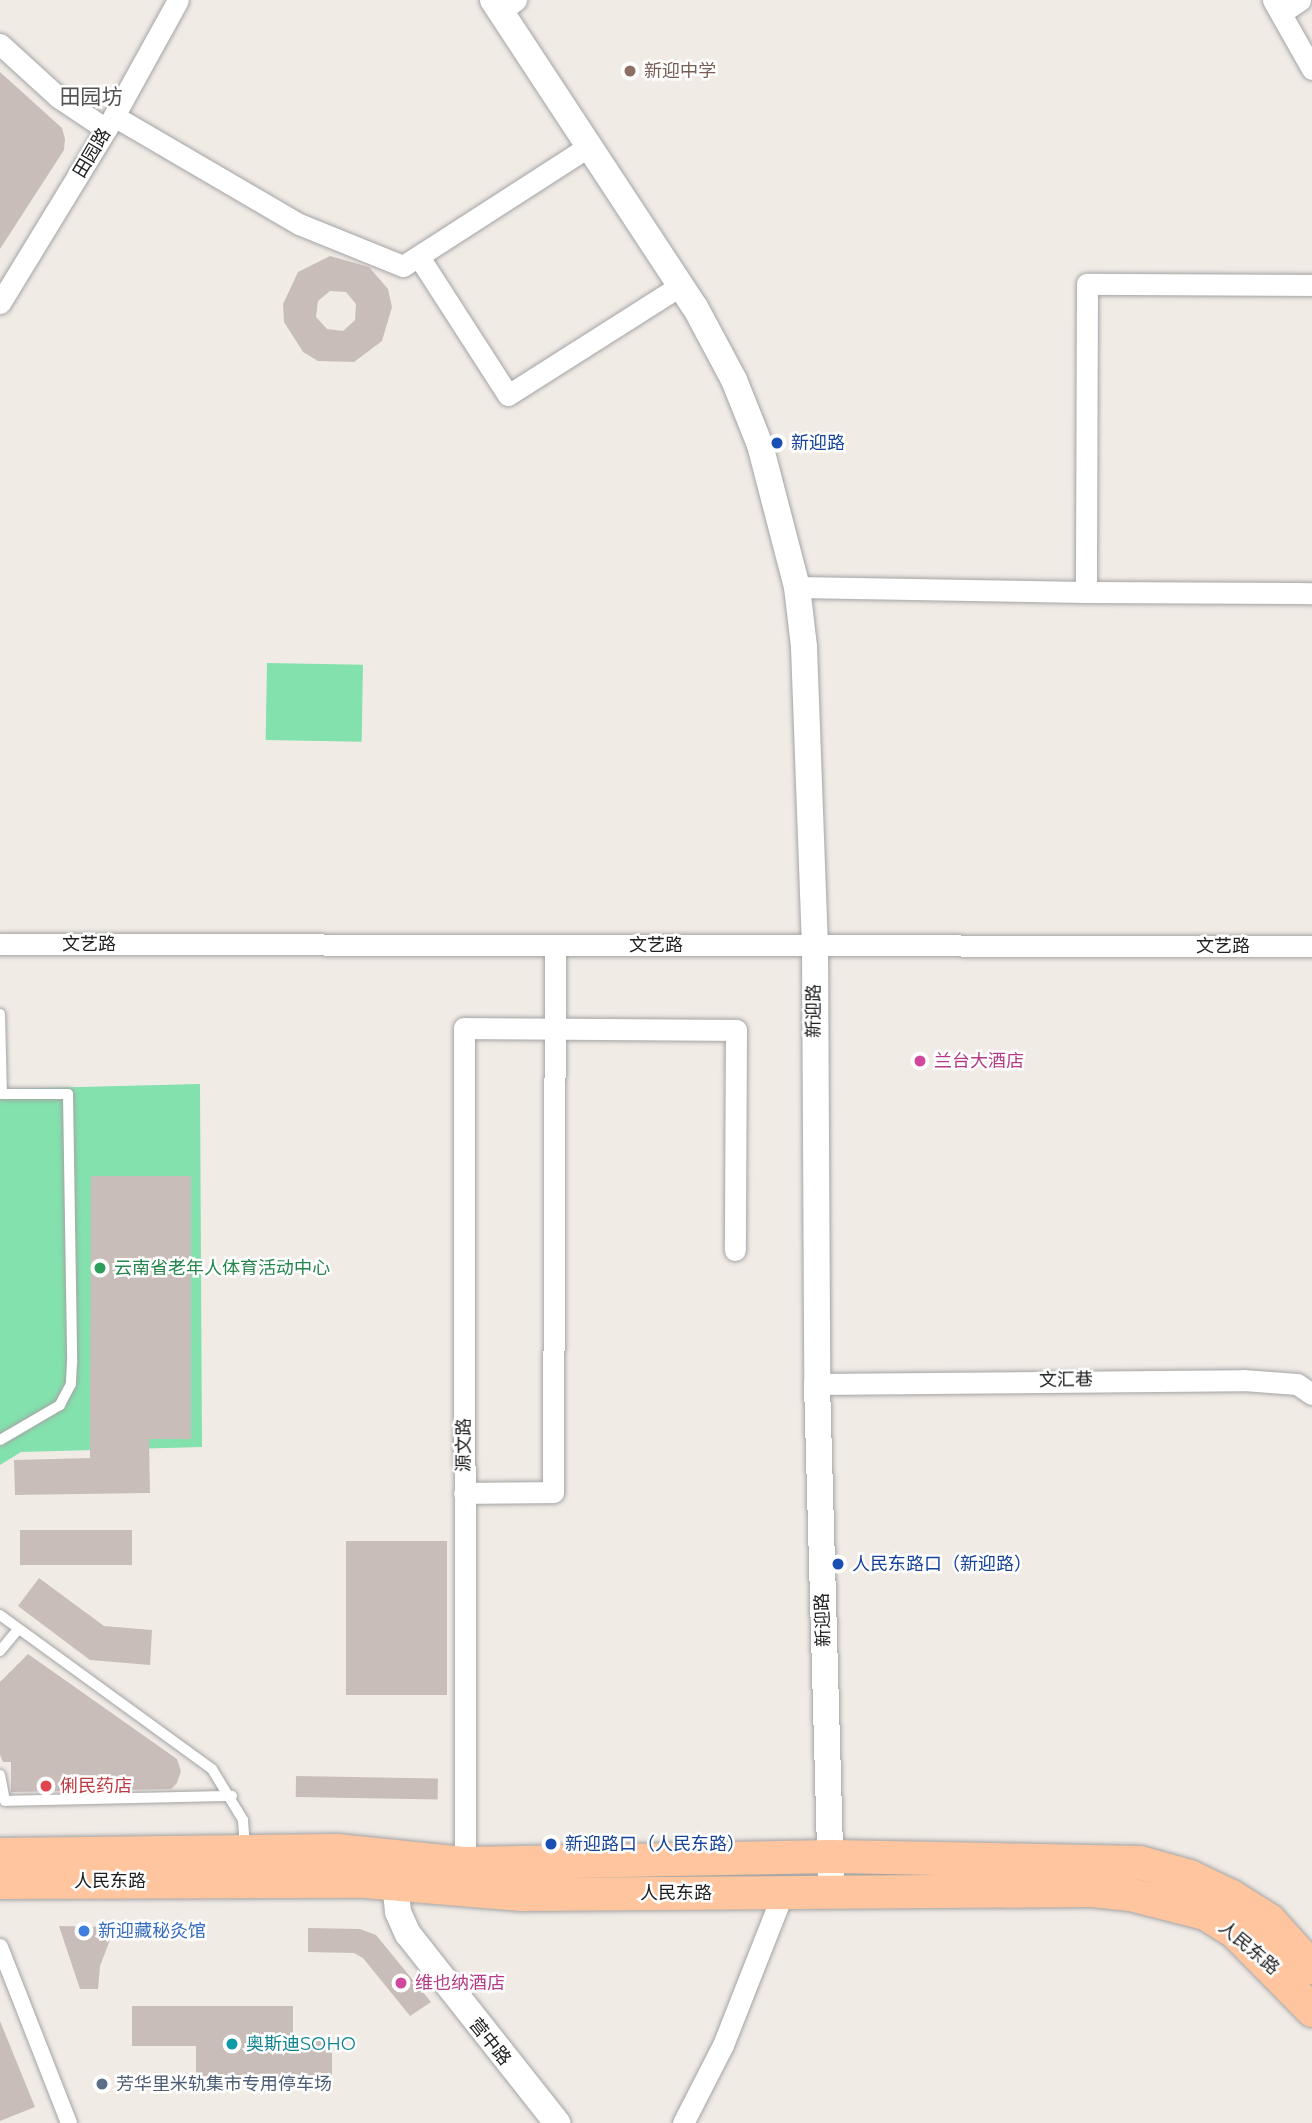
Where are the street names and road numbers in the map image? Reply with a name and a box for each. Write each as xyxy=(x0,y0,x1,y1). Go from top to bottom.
street label: 田园路 xyxy=(69,124,115,182)
street label: 文艺路 xyxy=(62,933,116,955)
street label: 文艺路 xyxy=(629,934,683,956)
street label: 文艺路 xyxy=(1196,935,1250,957)
street label: 新迎路 xyxy=(803,984,825,1038)
street label: 文汇巷 xyxy=(1039,1369,1093,1391)
street label: 源文路 xyxy=(453,1418,475,1472)
street label: 新迎路 xyxy=(811,1593,835,1647)
street label: 人民东路 xyxy=(74,1870,146,1892)
street label: 人民东路 xyxy=(640,1882,712,1904)
street label: 人民东路 xyxy=(1214,1917,1284,1979)
street label: 营中路 xyxy=(465,2014,515,2070)

